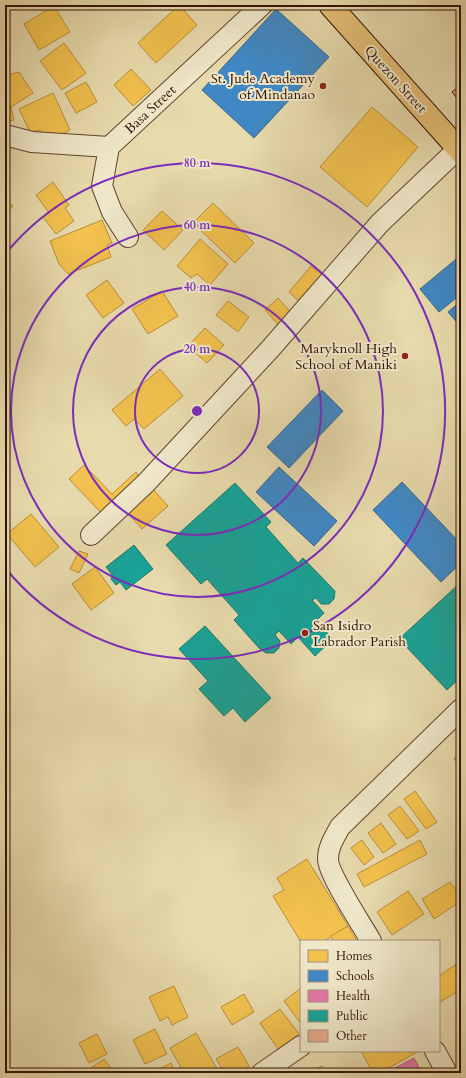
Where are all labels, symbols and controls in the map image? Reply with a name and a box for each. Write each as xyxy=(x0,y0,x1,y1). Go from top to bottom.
street label: Quezon Street xyxy=(360,41,432,118)
place label: St. Jude Academy of Mindanao xyxy=(211,69,316,104)
street label: Basa Street xyxy=(121,80,181,138)
marker: St. Jude Academy of Mindanao xyxy=(318,81,328,91)
text: 80 m xyxy=(184,155,211,171)
text: 60 m xyxy=(184,217,211,233)
text: 40 m xyxy=(184,279,211,295)
place label: Maryknoll High School of Maniki xyxy=(295,339,397,374)
text: 20 m xyxy=(184,341,211,357)
marker: Maryknoll High School of Maniki xyxy=(400,351,410,361)
centre of rings xyxy=(190,404,204,418)
place label: San Isidro Labrador Parish xyxy=(313,616,406,651)
marker: San Isidro Labrador Parish xyxy=(300,628,310,638)
legend xyxy=(300,940,440,1052)
text: Homes xyxy=(336,948,372,964)
text: Schools xyxy=(336,968,374,984)
text: Health xyxy=(336,988,371,1004)
text: Public xyxy=(336,1008,369,1024)
text: Other xyxy=(336,1028,367,1044)

